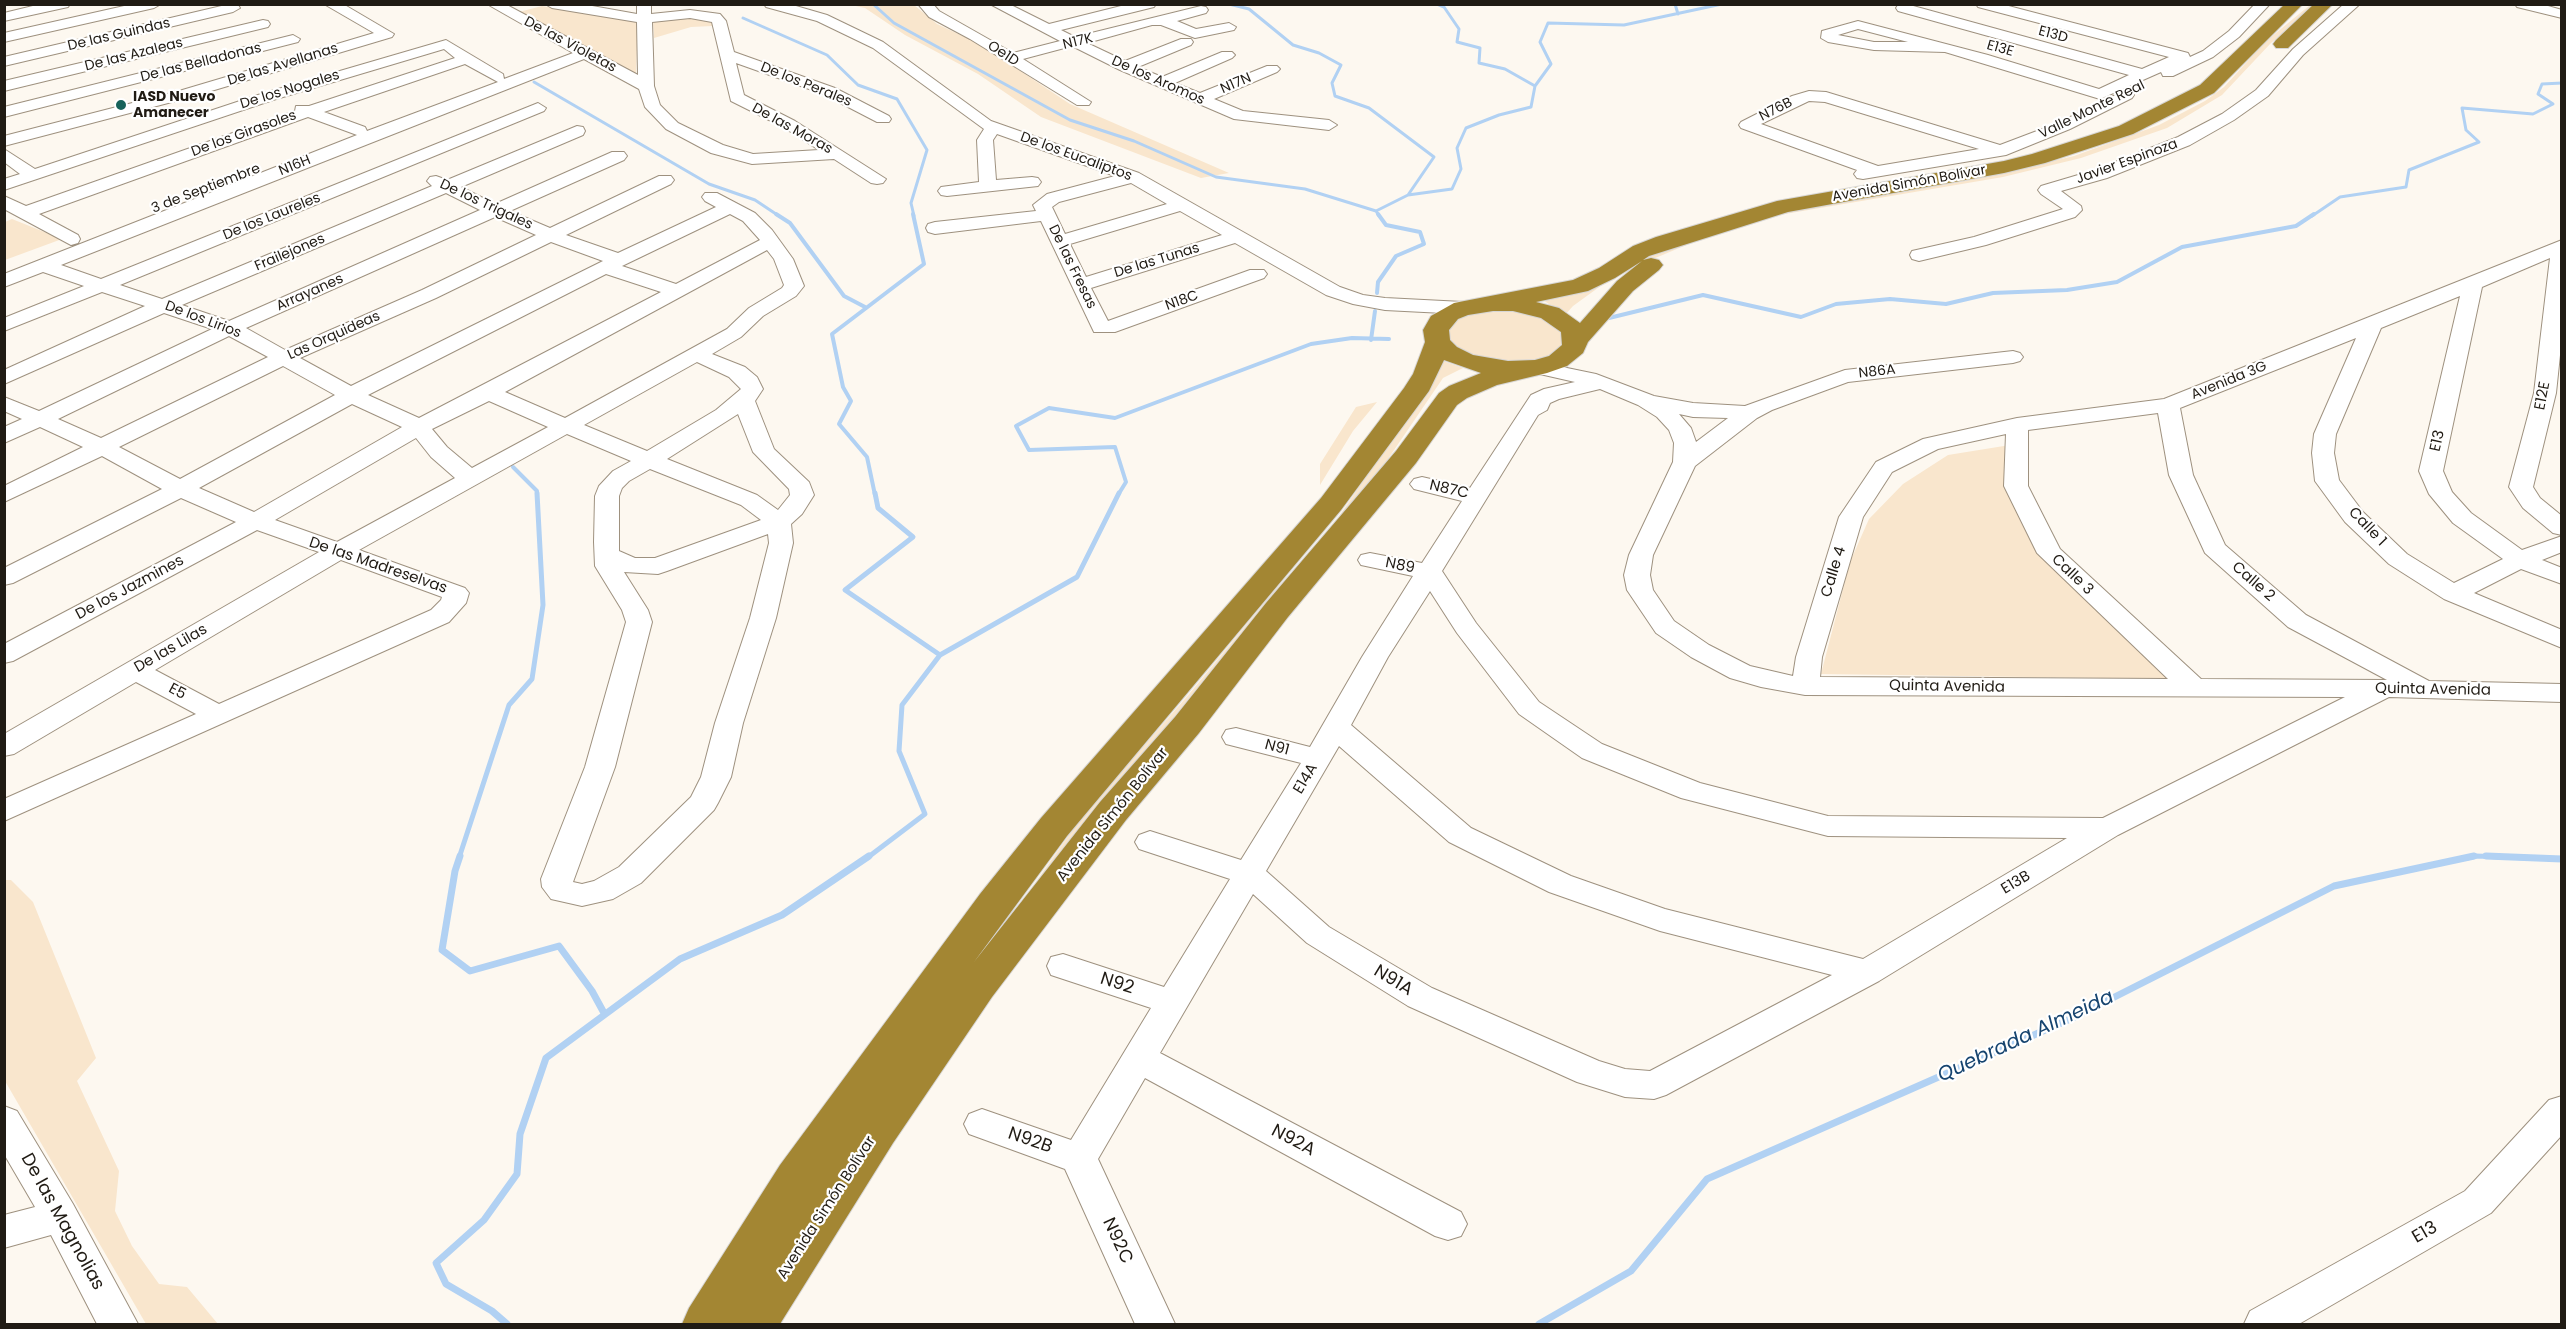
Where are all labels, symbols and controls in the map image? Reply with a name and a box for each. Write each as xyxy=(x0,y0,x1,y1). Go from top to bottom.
street label: De las Violetas xyxy=(521,14,619,76)
street label: De las Guindas xyxy=(66,15,172,55)
street label: E13D xyxy=(2036,23,2070,47)
street label: N17K xyxy=(1061,30,1095,54)
street label: De las Azaleas xyxy=(83,35,185,75)
street label: E13E xyxy=(1985,37,2015,61)
street label: Oe1D xyxy=(984,38,1022,70)
street label: De las Belladonas xyxy=(139,40,263,86)
street label: De las Avellanas xyxy=(226,40,340,90)
street label: De los Aromos xyxy=(1109,53,1207,109)
street label: De los Perales xyxy=(758,59,854,111)
street label: De los Nogales xyxy=(238,67,342,113)
street label: N17N xyxy=(1218,70,1254,98)
street label: Valle Monte Real xyxy=(2036,77,2148,143)
place label: IASD Nuevo Amanecer xyxy=(133,89,215,122)
street label: N76B xyxy=(1757,95,1795,125)
marker: IASD Nuevo Amanecer xyxy=(114,98,128,112)
street label: De las Moras xyxy=(749,100,835,158)
street label: De los Girasoles xyxy=(189,107,299,161)
street label: De los Eucaliptos xyxy=(1018,129,1134,185)
street label: Javier Espinoza xyxy=(2074,136,2180,188)
street label: N16H xyxy=(277,152,313,180)
street label: 3 de Septiembre xyxy=(149,161,263,217)
street label: Avenida Simón Bolívar xyxy=(1831,162,1987,206)
street label: De los Trigales xyxy=(437,176,535,234)
street label: De los Laureles xyxy=(221,190,323,244)
street label: De las Fresas xyxy=(1044,222,1100,312)
street label: Frailejones xyxy=(252,231,328,275)
street label: De las Tunas xyxy=(1112,240,1202,282)
street label: Arrayanes xyxy=(274,271,346,315)
street label: N18C xyxy=(1163,287,1201,315)
street label: De los Lirios xyxy=(163,298,243,342)
street label: Las Orquideas xyxy=(285,308,383,364)
street label: Avenida 3G xyxy=(2189,358,2269,404)
street label: N86A xyxy=(1858,362,1896,382)
street label: E12E xyxy=(2531,380,2555,412)
street label: E13 xyxy=(2427,429,2449,453)
street label: N87C xyxy=(1428,477,1470,503)
street label: Calle 1 xyxy=(2344,504,2390,550)
street label: De las Madreselvas xyxy=(307,534,449,598)
street label: Calle 4 xyxy=(1818,545,1850,599)
street label: Calle 3 xyxy=(2047,551,2097,599)
street label: De los Jazmines xyxy=(73,552,187,624)
street label: N89 xyxy=(1384,554,1416,578)
street label: Calle 2 xyxy=(2228,558,2278,606)
street label: De las Lilas xyxy=(131,621,211,677)
street label: Quinta Avenida xyxy=(1889,677,2005,697)
street label: E5 xyxy=(165,680,189,704)
street label: Quinta Avenida xyxy=(2375,680,2491,700)
street label: N91 xyxy=(1263,736,1291,760)
street label: Avenida Simón Bolívar xyxy=(1053,744,1173,886)
street label: E14A xyxy=(1290,761,1322,797)
street label: E13B xyxy=(1998,867,2034,899)
street label: N91A xyxy=(1369,961,1417,1001)
street label: N92 xyxy=(1097,968,1137,1000)
water label: Quebrada Almeida xyxy=(1934,986,2118,1088)
street label: N92A xyxy=(1267,1121,1319,1161)
street label: N92B xyxy=(1005,1123,1055,1159)
street label: Avenida Simón Bolívar xyxy=(774,1133,880,1283)
street label: De las Magnolias xyxy=(16,1150,108,1294)
street label: N92C xyxy=(1097,1215,1137,1267)
street label: E13 xyxy=(2409,1217,2441,1249)

